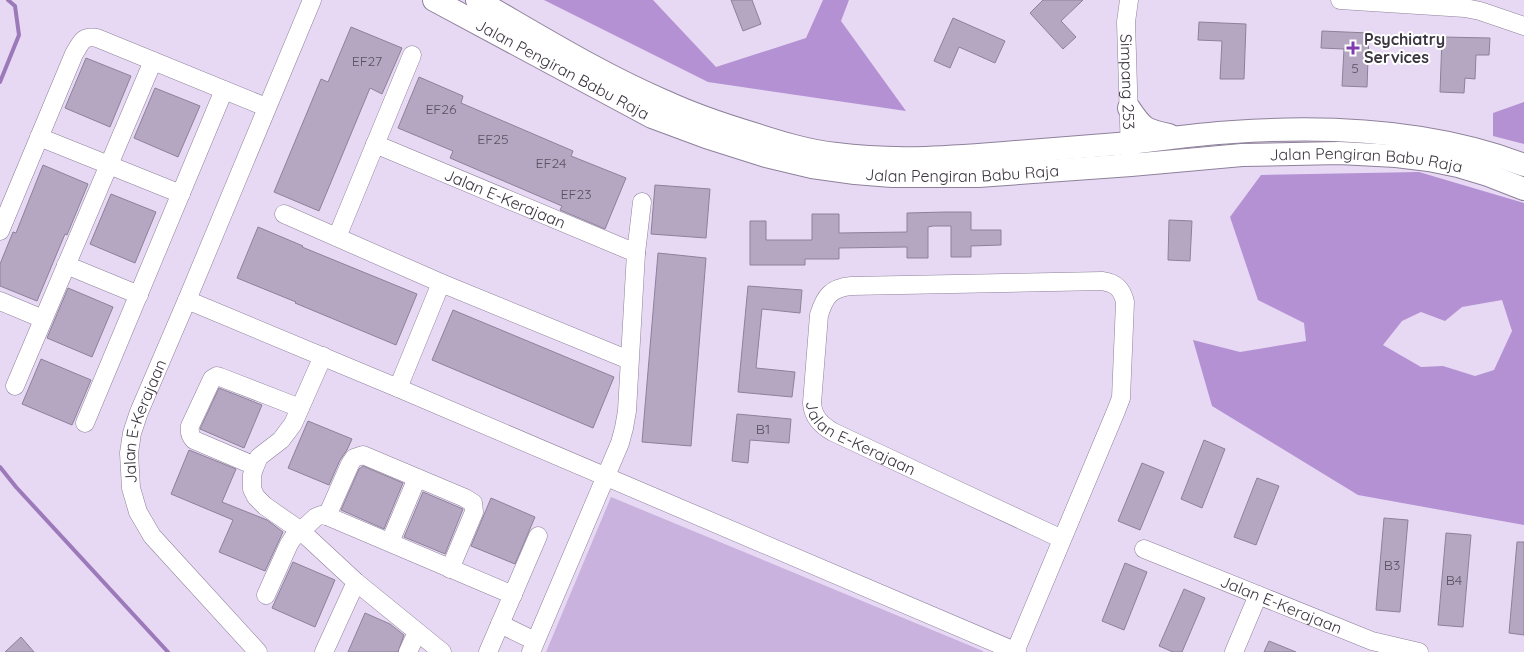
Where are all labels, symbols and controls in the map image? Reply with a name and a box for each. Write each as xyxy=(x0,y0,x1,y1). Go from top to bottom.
street label: Jalan Pengiran Babu Raja xyxy=(472,14,653,124)
place label: Psychiatry Services xyxy=(1364,29,1445,67)
street label: Simpang 253 xyxy=(1116,33,1139,130)
marker: Psychiatry Services xyxy=(1346,41,1360,55)
house number: EF27 xyxy=(352,52,382,70)
house number: 5 xyxy=(1351,59,1359,77)
house number: EF26 xyxy=(425,100,457,118)
house number: EF25 xyxy=(477,130,509,148)
street label: Jalan Pengiran Babu Raja xyxy=(1269,143,1464,177)
house number: EF24 xyxy=(536,154,566,172)
street label: Jalan Pengiran Babu Raja xyxy=(864,160,1060,186)
street label: Jalan E-Kerajaan xyxy=(441,164,569,233)
house number: EF23 xyxy=(561,185,591,203)
street label: Jalan E-Kerajaan xyxy=(119,356,170,484)
street label: Jalan E-Kerajaan xyxy=(802,400,919,479)
house number: B1 xyxy=(756,420,770,438)
house number: B3 xyxy=(1384,556,1400,574)
street label: Jalan E-Kerajaan xyxy=(1217,571,1345,638)
house number: B4 xyxy=(1446,571,1462,589)

